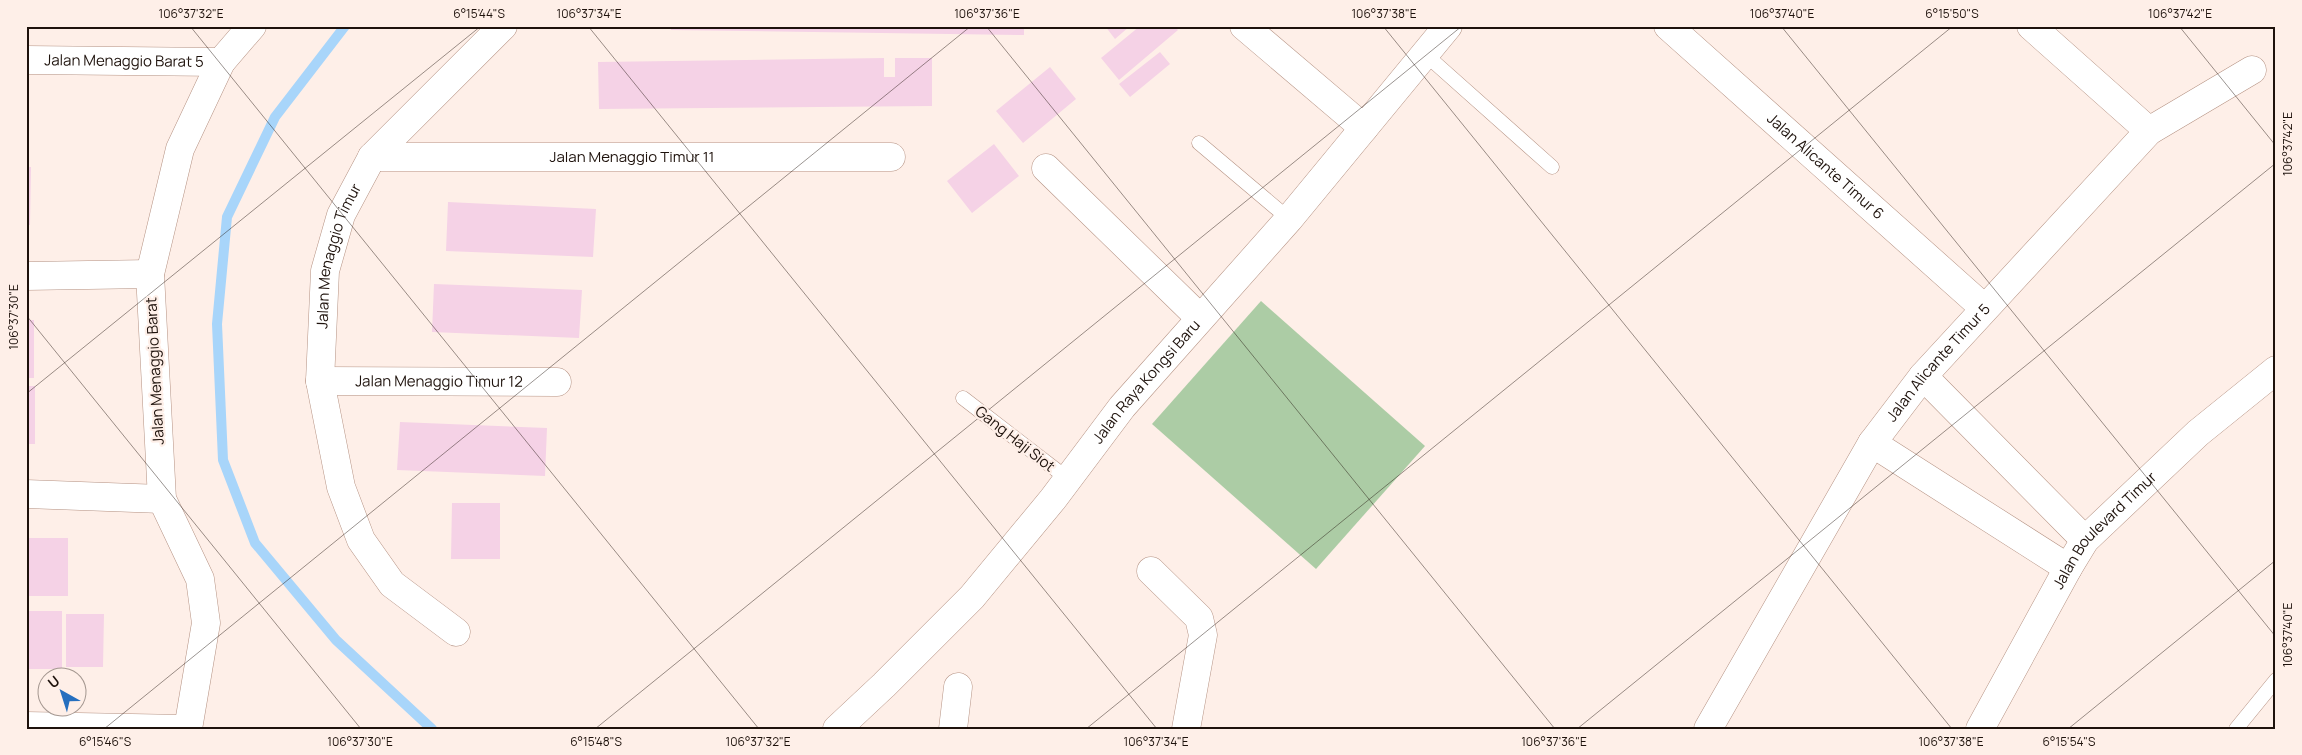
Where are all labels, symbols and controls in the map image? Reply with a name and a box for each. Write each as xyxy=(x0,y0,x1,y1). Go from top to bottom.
text: 106°37'32"E xyxy=(158,5,224,22)
text: 6°15'44"S xyxy=(453,5,505,22)
text: 106°37'34"E xyxy=(557,5,622,22)
text: 106°37'36"E xyxy=(954,5,1020,22)
text: 106°37'38"E xyxy=(1351,5,1417,22)
text: 106°37'40"E xyxy=(1750,5,1814,22)
text: 6°15'50"S xyxy=(1925,5,1979,22)
text: 106°37'42"E xyxy=(2148,5,2212,22)
street label: Jalan Menaggio Barat 5 xyxy=(44,49,204,72)
street label: Jalan Alicante Timur 6 xyxy=(1763,108,1889,224)
text: 106°37'42"E xyxy=(2279,112,2296,176)
street label: Jalan Menaggio Timur 11 xyxy=(550,146,714,167)
street label: Jalan Menaggio Timur xyxy=(311,179,366,329)
text: 106°37'30"E xyxy=(5,284,22,350)
street label: Jalan Menaggio Barat xyxy=(140,297,169,445)
street label: Jalan Alicante Timur 5 xyxy=(1881,299,1995,426)
street label: Jalan Raya Kongsi Baru xyxy=(1087,315,1205,448)
street label: Jalan Menaggio Timur 12 xyxy=(355,370,523,392)
street label: Gang Haji Siot xyxy=(971,401,1060,476)
street label: Jalan Boulevard Timur xyxy=(2047,466,2161,593)
text: 106°37'40"E xyxy=(2279,603,2296,667)
north arrow xyxy=(38,668,88,718)
text: U xyxy=(44,671,63,692)
text: 6°15'46"S xyxy=(79,733,131,750)
text: 106°37'30"E xyxy=(327,733,393,750)
text: 6°15'48"S xyxy=(570,733,622,750)
text: 106°37'32"E xyxy=(725,733,791,750)
text: 106°37'34"E xyxy=(1124,733,1189,750)
text: 106°37'36"E xyxy=(1521,733,1587,750)
text: 106°37'38"E xyxy=(1918,733,1984,750)
text: 6°15'54"S xyxy=(2043,733,2095,750)

